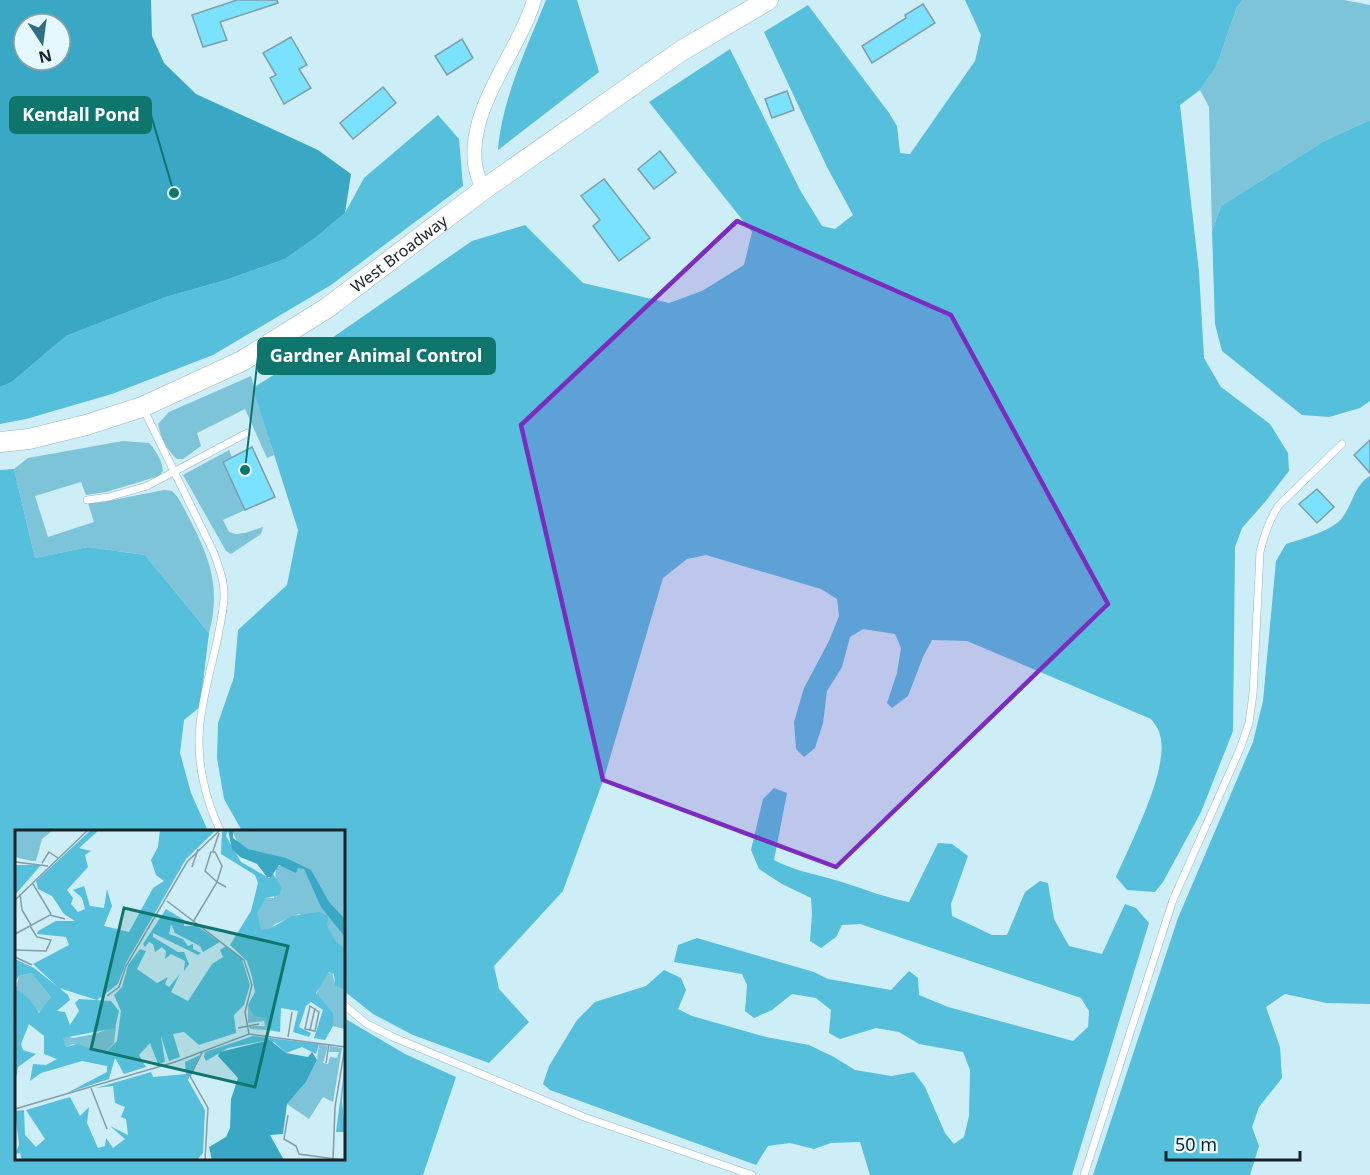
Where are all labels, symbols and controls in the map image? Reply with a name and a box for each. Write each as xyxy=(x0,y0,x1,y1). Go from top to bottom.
north arrow xyxy=(12,12,72,72)
text: N xyxy=(37,44,54,69)
callout: Kendall Pond xyxy=(10,97,151,133)
text: Kendall Pond xyxy=(22,102,140,126)
street label: West Broadway xyxy=(346,209,452,297)
callout: Gardner Animal Control xyxy=(258,338,495,374)
text: Gardner Animal Control xyxy=(270,343,482,367)
inset map xyxy=(15,830,345,1160)
scale bar xyxy=(1166,1124,1300,1162)
text: 50 m xyxy=(1175,1132,1217,1156)

